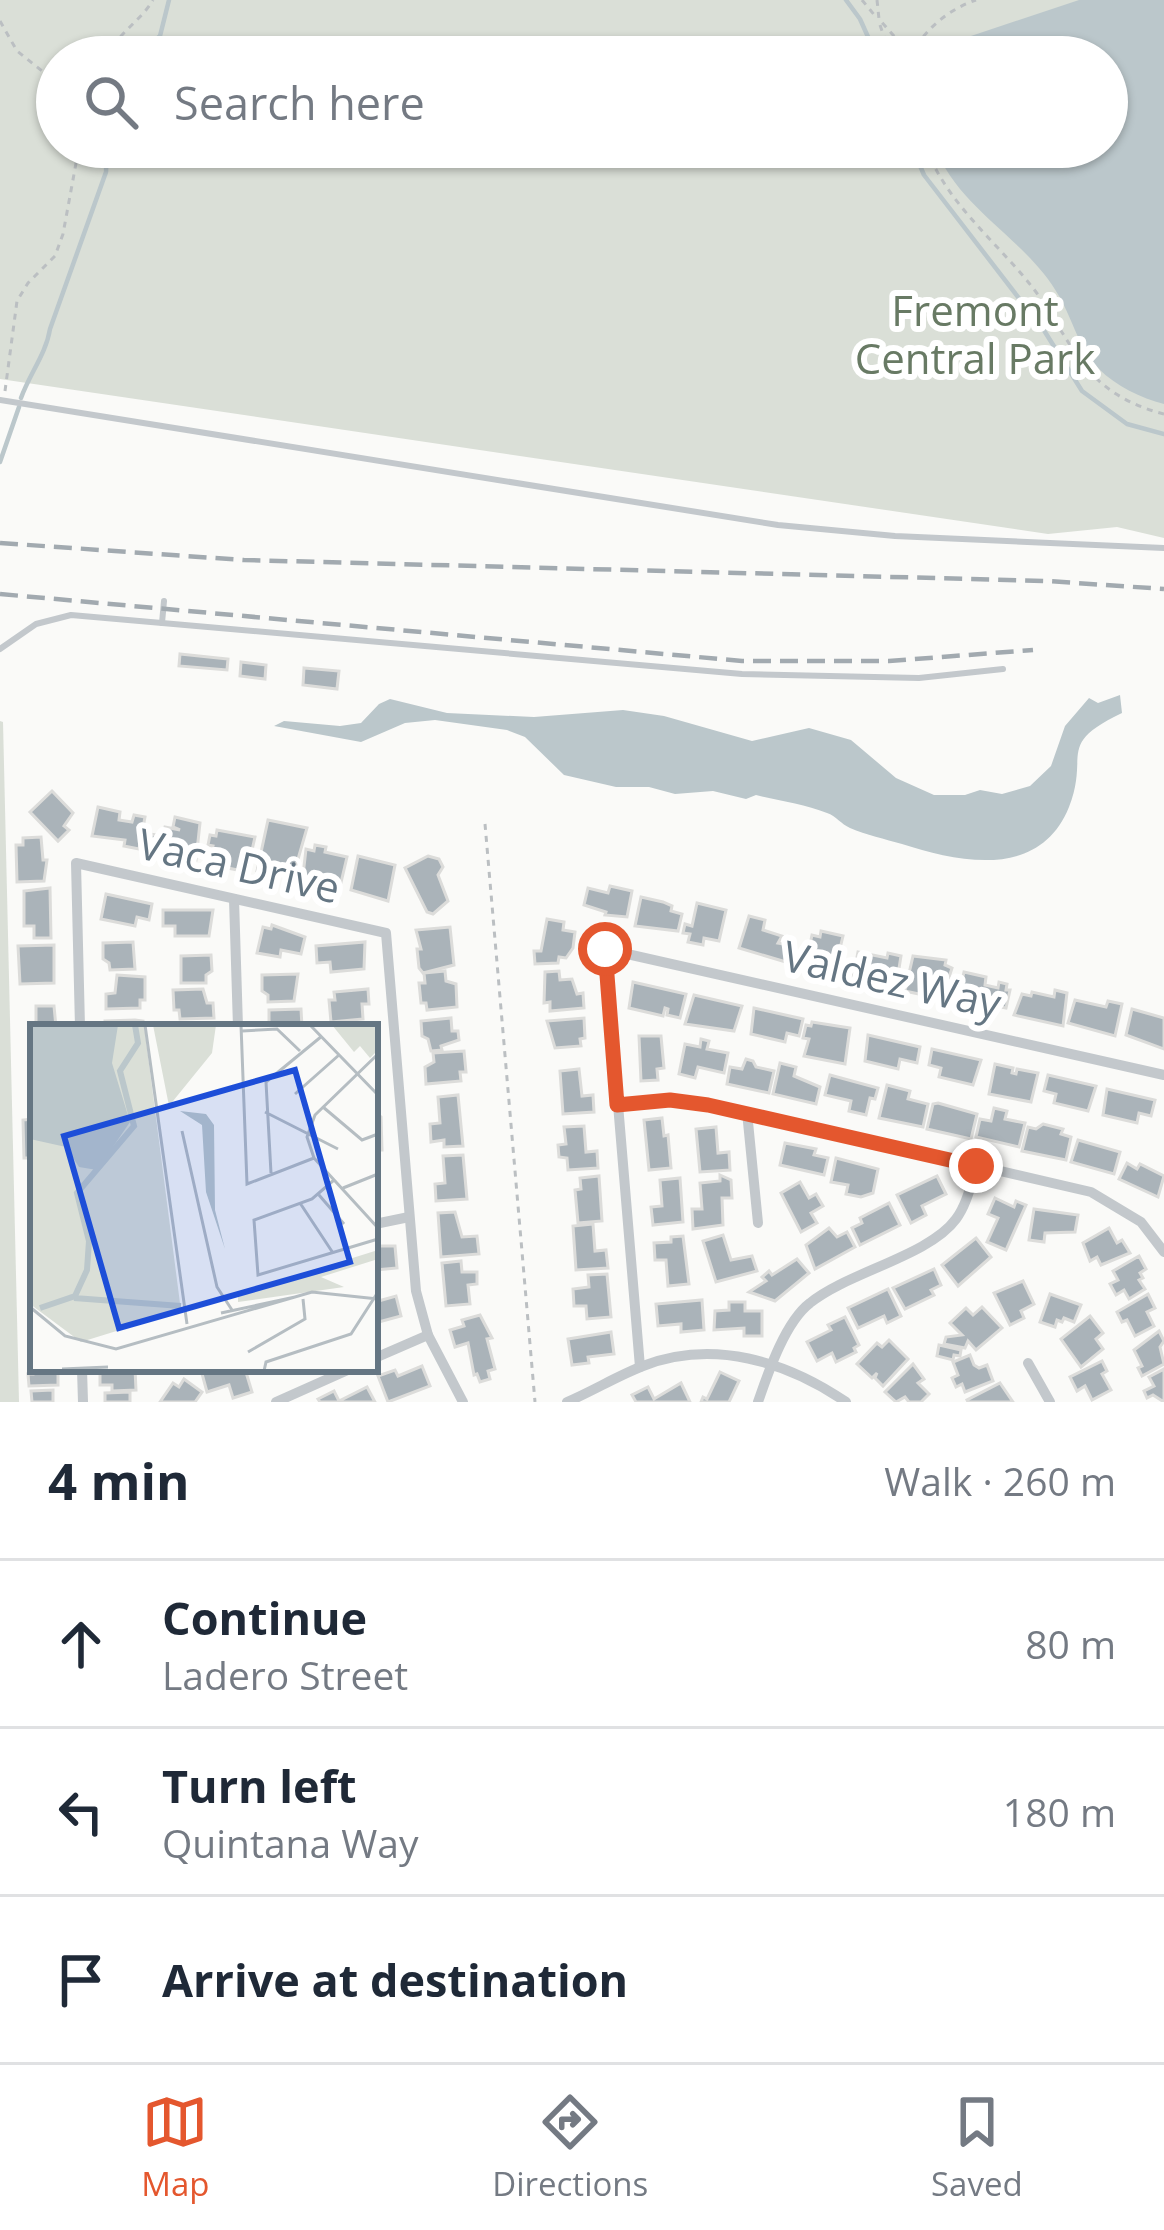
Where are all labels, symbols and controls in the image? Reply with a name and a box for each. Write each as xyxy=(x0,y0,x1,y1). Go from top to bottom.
search box xyxy=(36,36,1128,168)
icon: search xyxy=(78,69,144,135)
text: Search here xyxy=(174,72,425,133)
park label: Fremont Central Park xyxy=(855,281,1095,386)
street label: Vaca Drive xyxy=(133,814,346,915)
route start xyxy=(578,922,632,976)
street label: Valdez Way xyxy=(778,926,1008,1031)
inset map xyxy=(30,1024,378,1372)
route end xyxy=(949,1139,1003,1193)
text: 4 min xyxy=(48,1445,190,1515)
text: Walk · 260 m xyxy=(884,1454,1116,1507)
text: Continue xyxy=(162,1587,367,1648)
icon: ahead xyxy=(48,1611,114,1677)
text: 80 m xyxy=(1025,1617,1116,1670)
text: Ladero Street xyxy=(162,1648,408,1701)
text: Turn left xyxy=(162,1755,357,1816)
icon: left xyxy=(48,1779,114,1845)
text: 180 m xyxy=(1003,1785,1116,1838)
text: Quintana Way xyxy=(162,1816,419,1869)
icon: arrive xyxy=(48,1947,114,2013)
text: Arrive at destination xyxy=(162,1949,628,2010)
tab: Map xyxy=(141,2089,210,2206)
tab: Directions xyxy=(492,2089,648,2206)
tab: Saved xyxy=(931,2089,1023,2206)

